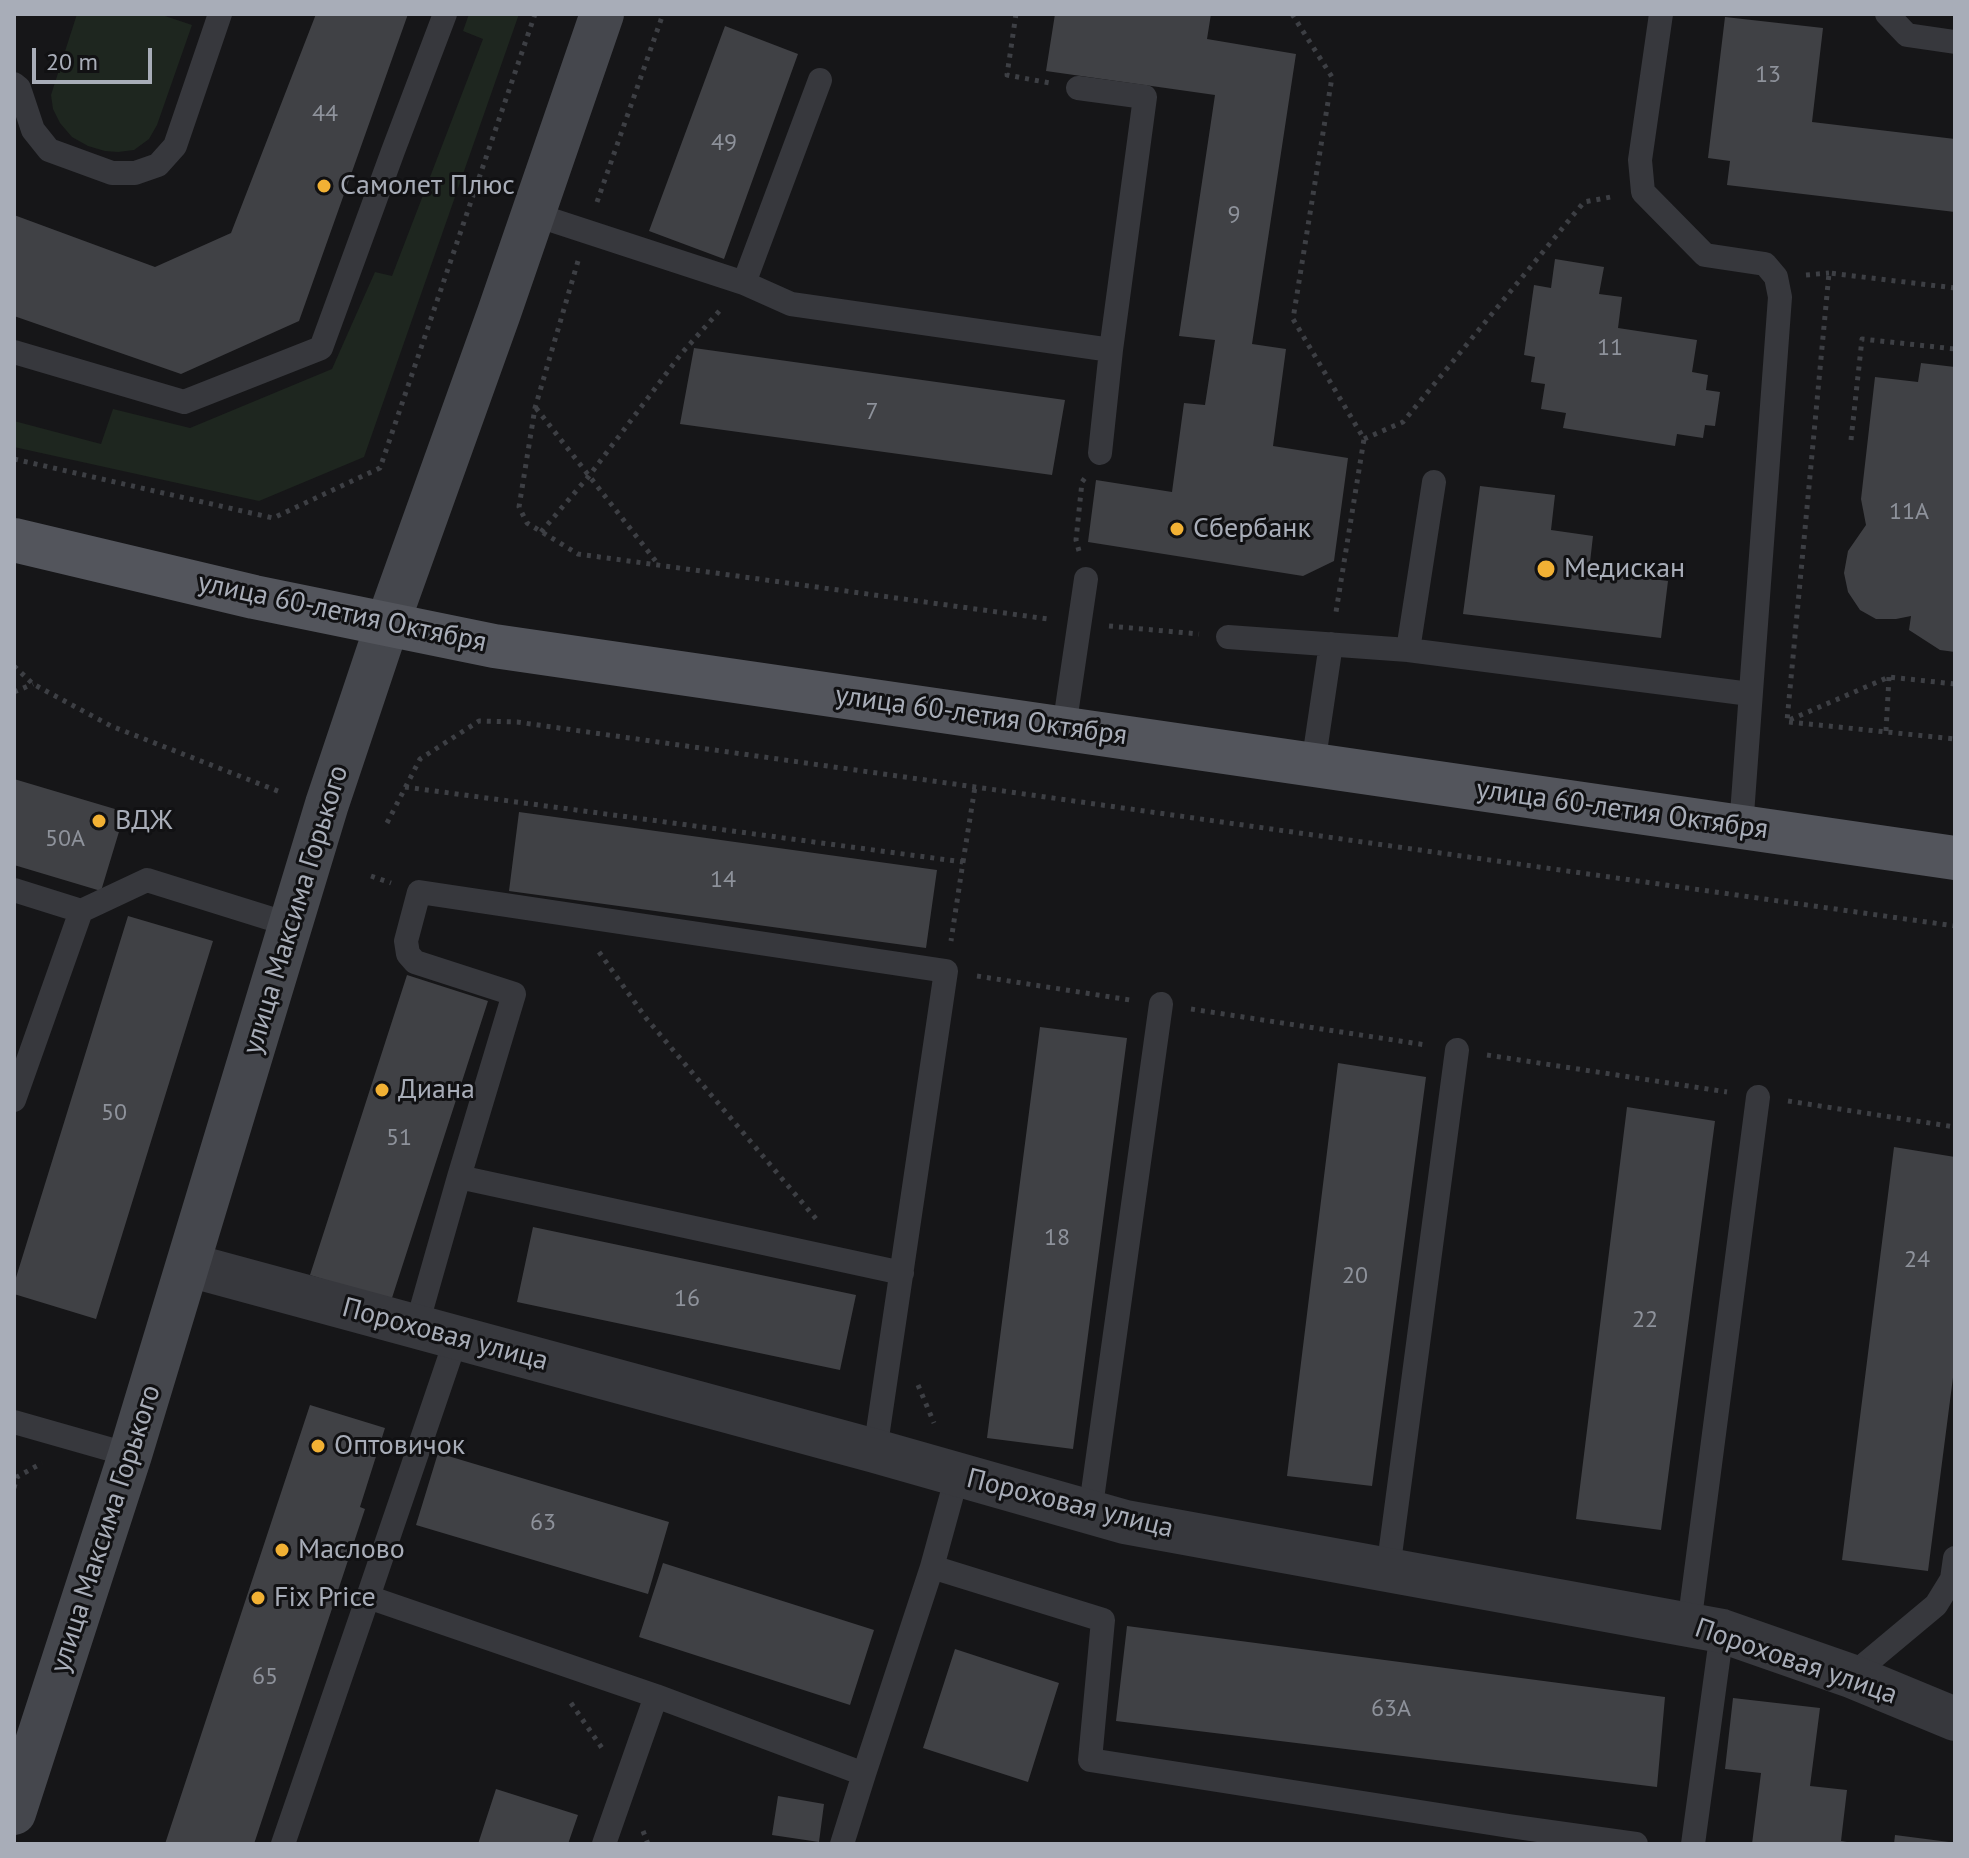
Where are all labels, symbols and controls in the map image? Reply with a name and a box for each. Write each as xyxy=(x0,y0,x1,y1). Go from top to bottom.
scale bar xyxy=(36,32,156,82)
text: 20 m xyxy=(46,46,98,77)
house number: 13 xyxy=(1755,61,1781,89)
house number: 44 xyxy=(312,100,338,128)
house number: 49 xyxy=(711,129,737,157)
place label: Самолет Плюс xyxy=(340,169,515,203)
marker: Самолет Плюс xyxy=(315,177,333,195)
house number: 9 xyxy=(1227,201,1241,229)
house number: 11 xyxy=(1597,334,1623,362)
house number: 7 xyxy=(865,398,879,426)
house number: 11А xyxy=(1889,498,1929,526)
place label: Сбербанк xyxy=(1193,512,1311,546)
marker: Сбербанк xyxy=(1168,520,1186,538)
place label: Медискан xyxy=(1564,552,1685,586)
marker: Медискан xyxy=(1535,558,1557,580)
street label: улица 60-летия Октября xyxy=(195,566,489,660)
street label: улица 60-летия Октября xyxy=(833,679,1129,753)
street label: улица Максима Горького xyxy=(236,761,356,1059)
street label: улица 60-летия Октября xyxy=(1474,773,1770,847)
place label: ВДЖ xyxy=(115,804,173,838)
marker: ВДЖ xyxy=(90,812,108,830)
house number: 50А xyxy=(45,825,85,853)
house number: 14 xyxy=(710,866,736,894)
place label: Диана xyxy=(398,1073,475,1107)
marker: Диана xyxy=(373,1081,391,1099)
house number: 50 xyxy=(101,1099,127,1127)
house number: 51 xyxy=(386,1124,412,1152)
house number: 18 xyxy=(1044,1224,1070,1252)
house number: 24 xyxy=(1904,1246,1930,1274)
house number: 20 xyxy=(1342,1262,1368,1290)
house number: 16 xyxy=(674,1285,700,1313)
street label: Пороховая улица xyxy=(338,1291,552,1379)
house number: 22 xyxy=(1632,1306,1658,1334)
street label: улица Максима Горького xyxy=(44,1381,168,1677)
place label: Оптовичок xyxy=(334,1429,465,1463)
marker: Оптовичок xyxy=(309,1437,327,1455)
street label: Пороховая улица xyxy=(963,1462,1177,1546)
house number: 63 xyxy=(530,1509,556,1537)
place label: Маслово xyxy=(298,1533,405,1567)
marker: Маслово xyxy=(273,1541,291,1559)
place label: Fix Price xyxy=(274,1581,376,1615)
marker: Fix Price xyxy=(249,1589,267,1607)
street label: Пороховая улица xyxy=(1690,1612,1902,1712)
house number: 65 xyxy=(252,1663,278,1691)
house number: 63А xyxy=(1371,1695,1411,1723)

